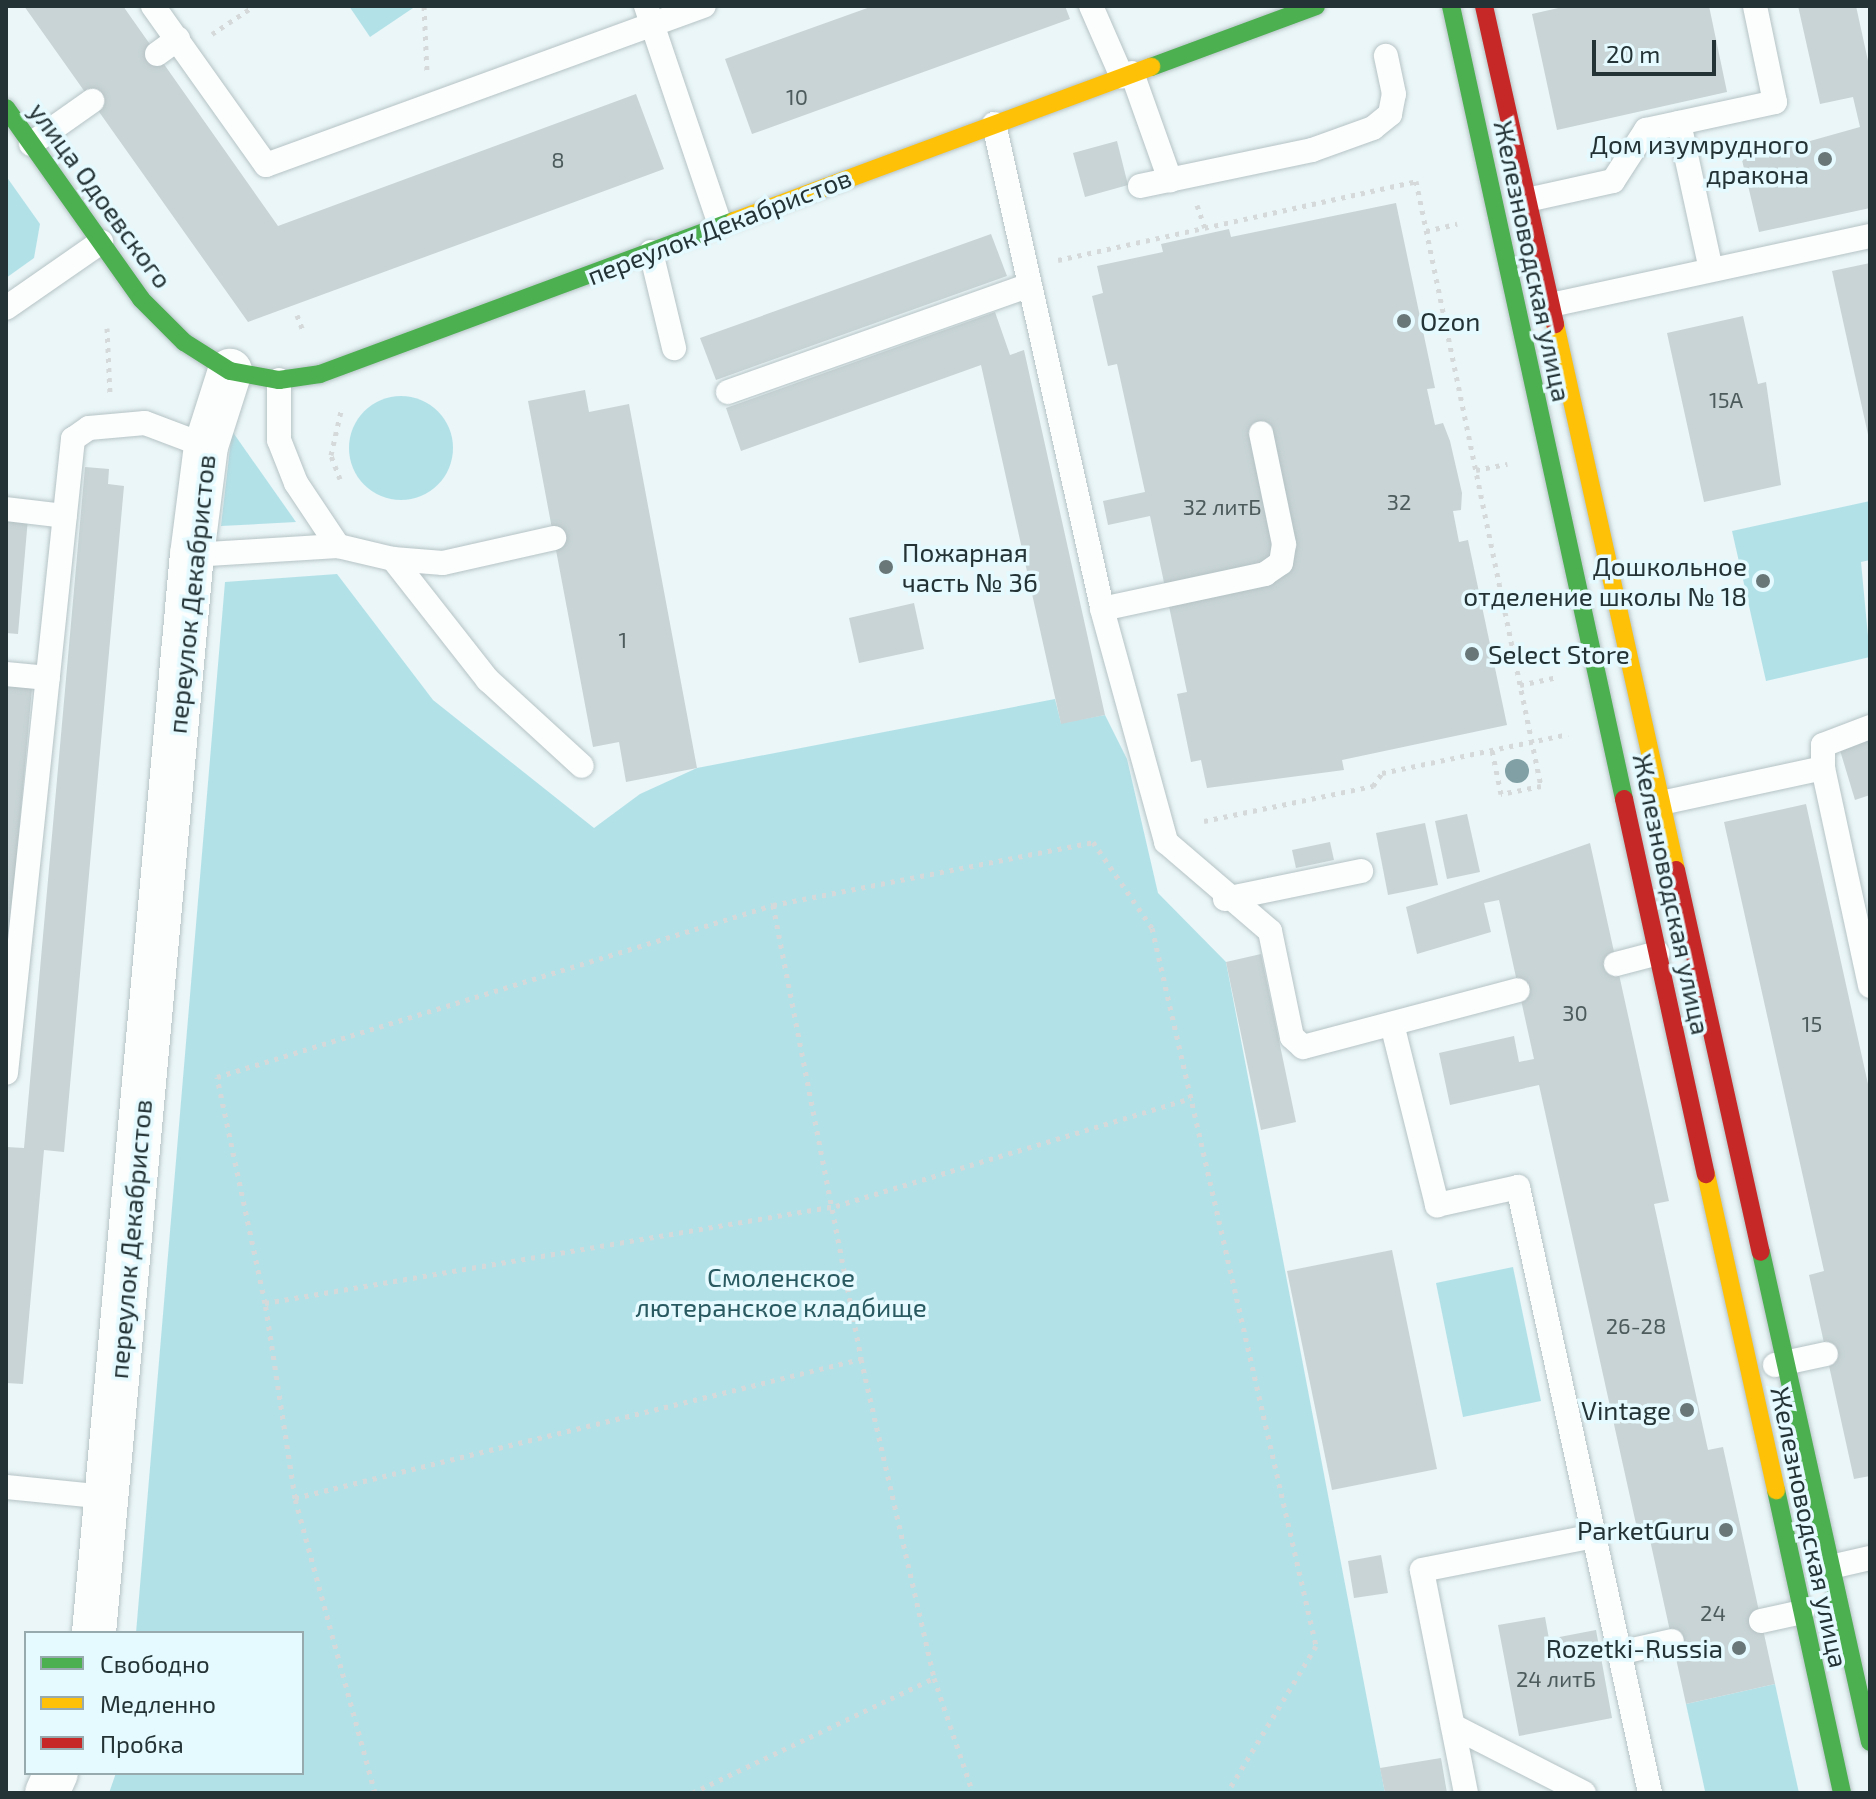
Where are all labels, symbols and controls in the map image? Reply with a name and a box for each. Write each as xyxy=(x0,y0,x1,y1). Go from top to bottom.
scale bar xyxy=(1596,24,1720,74)
text: 20 m xyxy=(1606,39,1660,68)
house number: 10 xyxy=(786,84,808,110)
street label: улица Одоевского xyxy=(23,96,179,294)
street label: Железноводская улица xyxy=(1488,118,1578,404)
place label: Дом изумрудного дракона xyxy=(1590,128,1809,190)
house number: 8 xyxy=(551,147,565,173)
marker: Дом изумрудного дракона xyxy=(1816,150,1834,168)
street label: переулок Декабристов xyxy=(582,161,856,291)
place label: Ozon xyxy=(1420,305,1480,337)
marker: Ozon xyxy=(1395,312,1413,330)
house number: 15А xyxy=(1709,387,1743,413)
street label: переулок Декабристов xyxy=(161,453,221,735)
house number: 32 xyxy=(1387,489,1411,515)
house number: 32 литБ xyxy=(1183,494,1261,520)
place label: Пожарная часть № 36 xyxy=(902,536,1038,598)
place label: Дошкольное отделение школы № 18 xyxy=(1463,550,1747,612)
marker: Пожарная часть № 36 xyxy=(877,558,895,576)
marker: Дошкольное отделение школы № 18 xyxy=(1754,572,1772,590)
house number: 1 xyxy=(619,627,627,653)
place label: Select Store xyxy=(1488,638,1630,670)
marker: Select Store xyxy=(1463,645,1481,663)
street label: Железноводская улица xyxy=(1627,751,1717,1037)
house number: 30 xyxy=(1562,1000,1588,1026)
house number: 15 xyxy=(1802,1011,1822,1037)
street label: переулок Декабристов xyxy=(102,1098,158,1380)
park label: Смоленское лютеранское кладбище xyxy=(635,1261,927,1322)
house number: 26-28 xyxy=(1606,1313,1666,1339)
street label: Железноводская улица xyxy=(1765,1384,1855,1670)
place label: Vintage xyxy=(1581,1394,1671,1426)
marker: Vintage xyxy=(1678,1401,1696,1419)
place label: ParketGuru xyxy=(1577,1514,1710,1546)
marker: ParketGuru xyxy=(1717,1521,1735,1539)
house number: 24 xyxy=(1700,1600,1726,1626)
legend xyxy=(24,1631,304,1775)
place label: Rozetki-Russia xyxy=(1546,1632,1723,1664)
marker: Rozetki-Russia xyxy=(1730,1639,1748,1657)
text: Свободно xyxy=(100,1649,210,1678)
house number: 24 литБ xyxy=(1516,1666,1596,1692)
text: Медленно xyxy=(100,1689,216,1718)
text: Пробка xyxy=(100,1729,184,1758)

